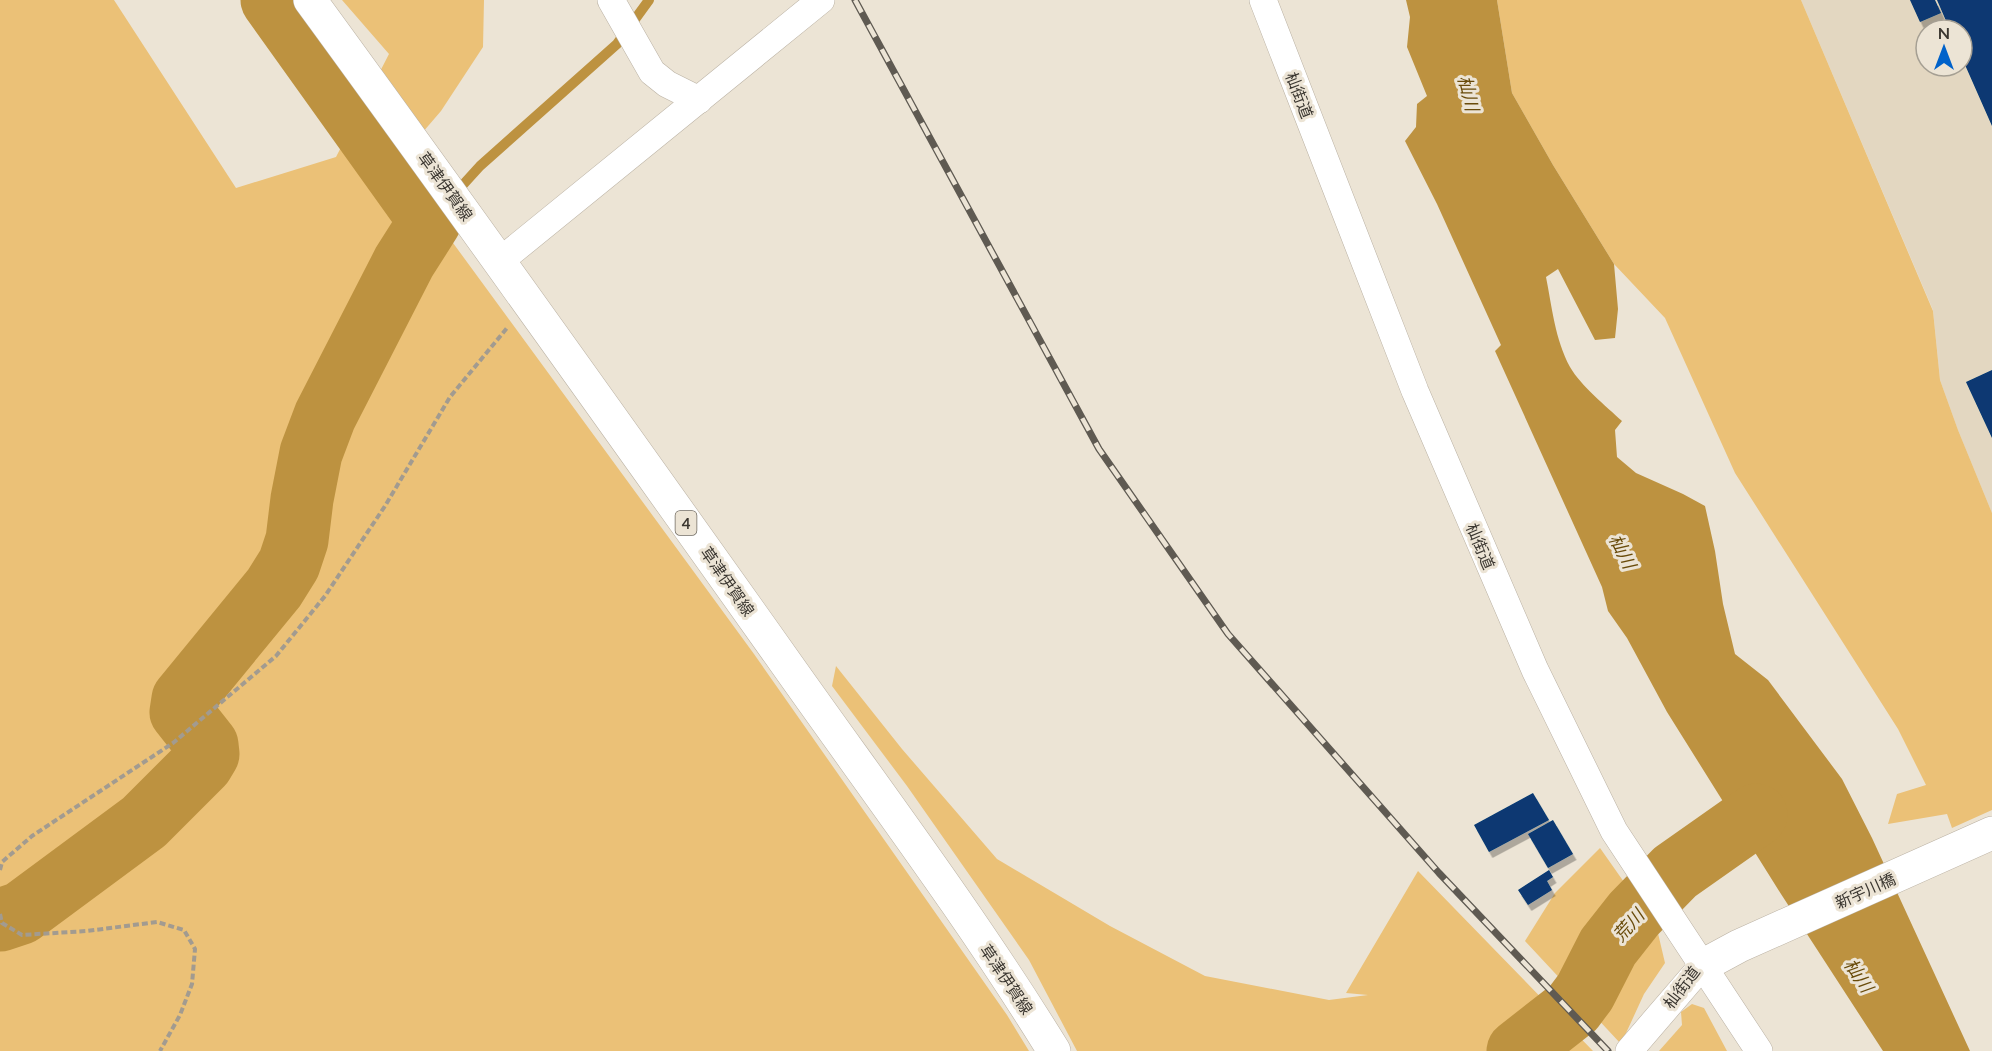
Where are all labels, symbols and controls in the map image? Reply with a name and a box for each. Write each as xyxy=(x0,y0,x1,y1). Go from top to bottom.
north arrow xyxy=(1914,18,1974,78)
text: N xyxy=(1938,23,1950,42)
street label: 杣街道 xyxy=(1283,69,1317,121)
water label: 杣川 xyxy=(1454,73,1485,115)
street label: 草津伊賀線 xyxy=(415,148,477,224)
road number: 4 xyxy=(676,511,696,535)
street label: 杣街道 xyxy=(1463,520,1499,572)
water label: 杣川 xyxy=(1605,530,1642,574)
street label: 草津伊賀線 xyxy=(697,543,759,619)
street label: 新宇川橋 xyxy=(1832,868,1898,912)
water label: 荒川 xyxy=(1608,903,1650,946)
street label: 草津伊賀線 xyxy=(977,941,1037,1017)
water label: 杣川 xyxy=(1840,954,1879,998)
street label: 杣街道 xyxy=(1659,962,1703,1012)

